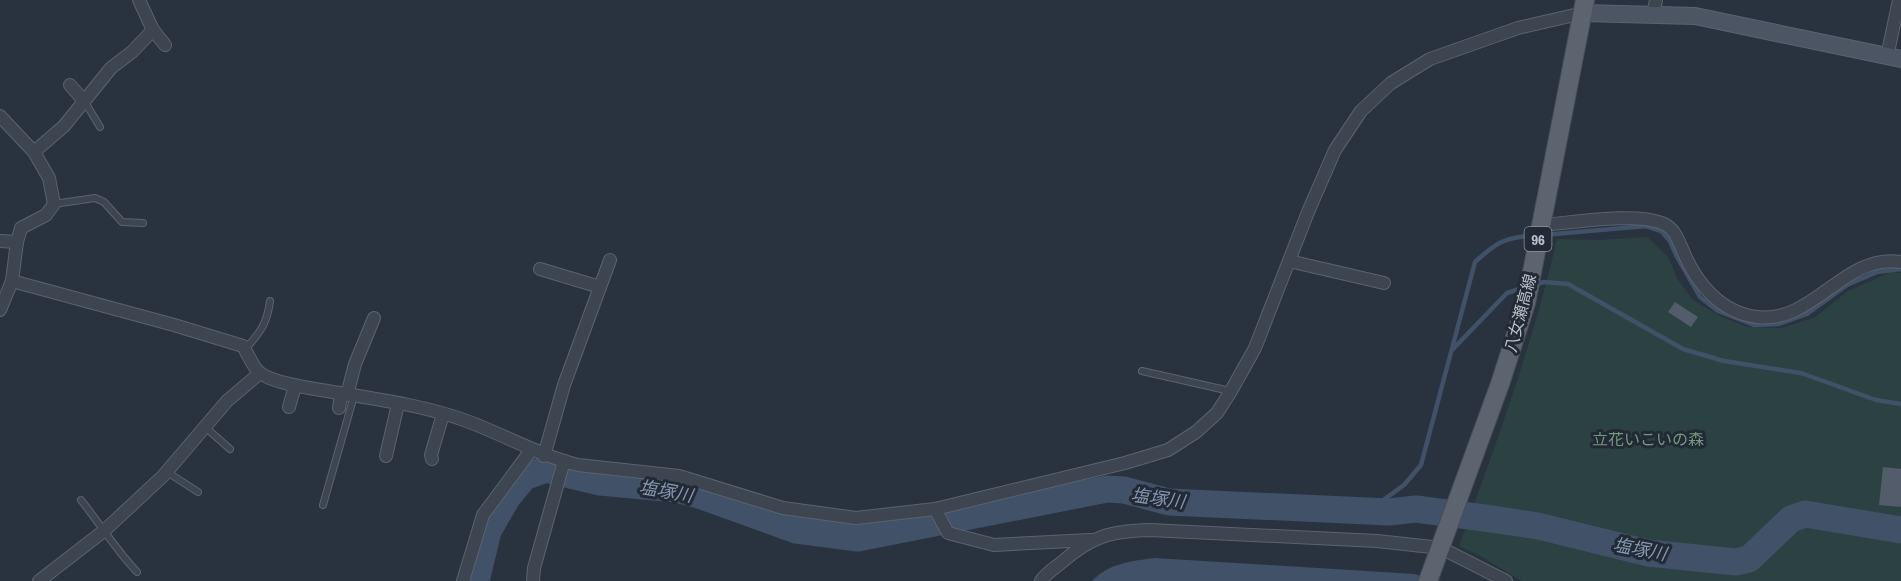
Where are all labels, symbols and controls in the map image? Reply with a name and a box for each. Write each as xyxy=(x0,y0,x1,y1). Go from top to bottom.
road number: 96 xyxy=(1524,227,1552,251)
street label: 八女瀬高線 xyxy=(1499,272,1541,354)
park label: 立花いこいの森 xyxy=(1592,428,1704,450)
water label: 塩塚川 xyxy=(637,474,697,508)
water label: 塩塚川 xyxy=(1130,482,1188,514)
water label: 塩塚川 xyxy=(1611,532,1671,567)

